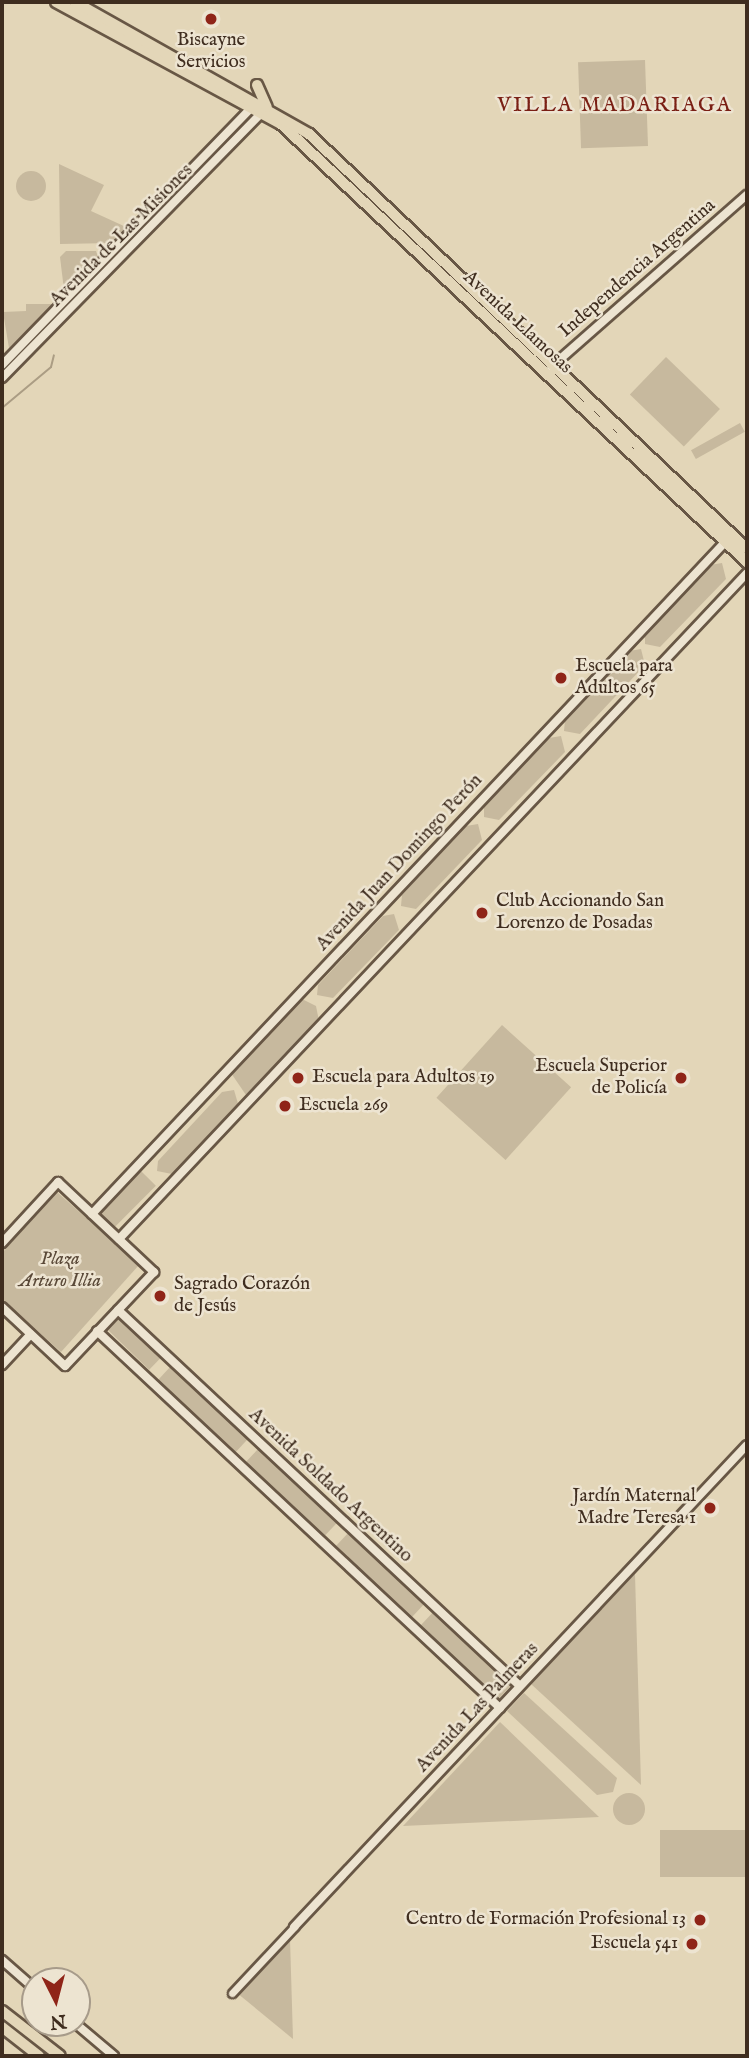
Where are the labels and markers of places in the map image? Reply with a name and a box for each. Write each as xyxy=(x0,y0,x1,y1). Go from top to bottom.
marker: Biscayne Servicios xyxy=(203,11,219,27)
place label: Biscayne Servicios xyxy=(177,30,245,74)
place label: Escuela para Adultos 65 xyxy=(575,656,673,700)
marker: Escuela para Adultos 65 xyxy=(553,670,569,686)
place label: Club Accionando San Lorenzo de Posadas xyxy=(496,891,664,935)
marker: Club Accionando San Lorenzo de Posadas xyxy=(474,905,490,921)
place label: Escuela Superior de Policía xyxy=(535,1056,667,1100)
place label: Escuela para Adultos 19 xyxy=(312,1067,495,1089)
marker: Escuela para Adultos 19 xyxy=(290,1070,306,1086)
marker: Escuela Superior de Policía xyxy=(673,1070,689,1086)
place label: Escuela 269 xyxy=(299,1095,388,1117)
marker: Escuela 269 xyxy=(277,1098,293,1114)
place label: Sagrado Corazón de Jesús xyxy=(174,1274,310,1318)
marker: Sagrado Corazón de Jesús xyxy=(152,1288,168,1304)
place label: Jardín Maternal Madre Teresa 1 xyxy=(572,1486,696,1530)
marker: Jardín Maternal Madre Teresa 1 xyxy=(702,1500,718,1516)
place label: Centro de Formación Profesional 13 xyxy=(406,1909,686,1931)
marker: Centro de Formación Profesional 13 xyxy=(692,1912,708,1928)
place label: Escuela 541 xyxy=(591,1933,678,1955)
marker: Escuela 541 xyxy=(684,1936,700,1952)

